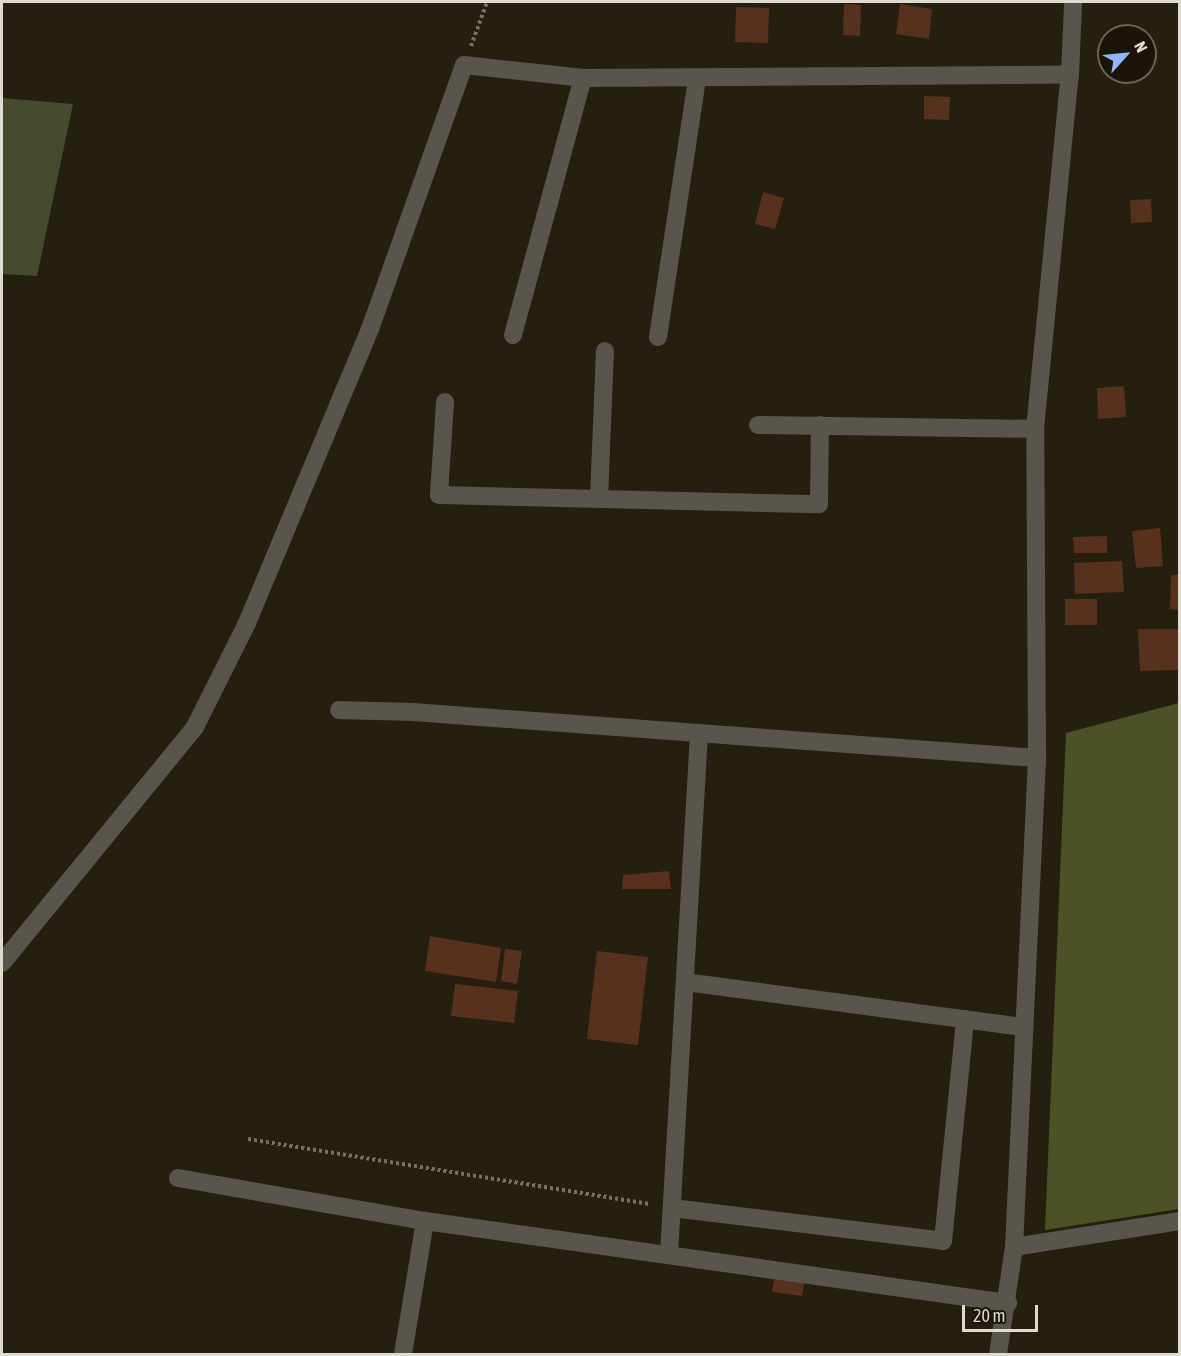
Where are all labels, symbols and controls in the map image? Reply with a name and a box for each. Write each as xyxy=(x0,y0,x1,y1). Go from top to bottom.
north arrow xyxy=(1097,24,1157,84)
text: N xyxy=(1131,38,1151,55)
scale bar xyxy=(965,1293,1042,1331)
text: 20 m xyxy=(973,1305,1005,1326)

